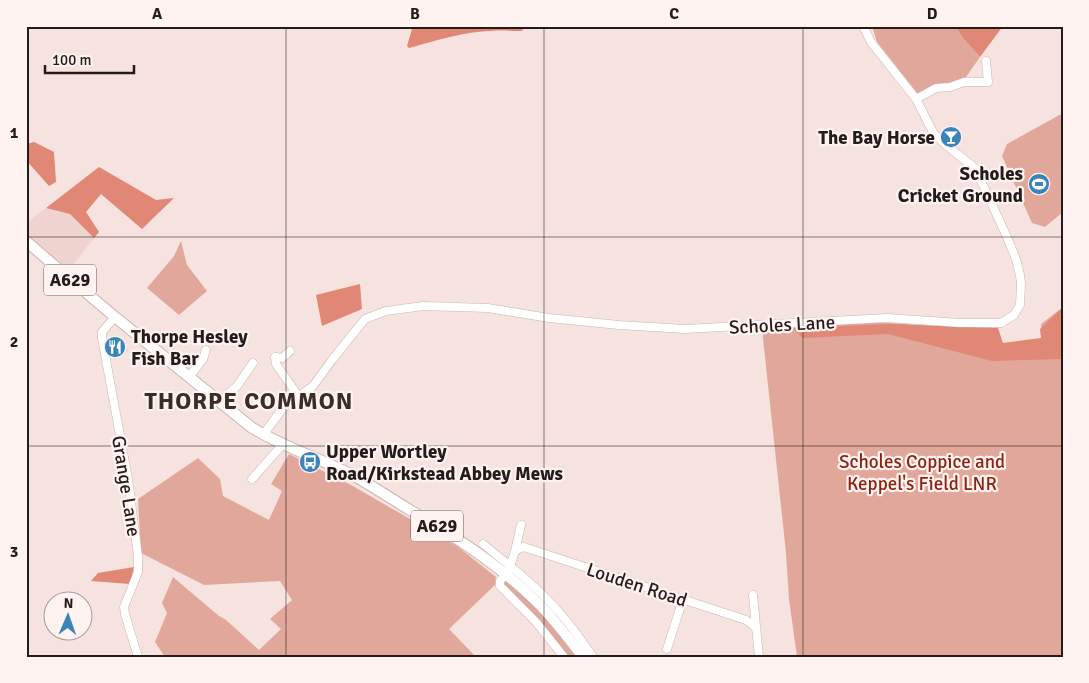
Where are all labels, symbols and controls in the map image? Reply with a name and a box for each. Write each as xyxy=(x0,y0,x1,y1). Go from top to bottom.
text: A xyxy=(152,4,163,24)
text: B xyxy=(410,4,420,24)
text: C xyxy=(669,4,679,24)
text: D xyxy=(927,4,938,24)
scale bar xyxy=(45,42,134,74)
text: 100 m xyxy=(52,51,92,69)
text: 1 xyxy=(10,123,19,143)
bar icon: The Bay Horse xyxy=(939,125,963,149)
place label: The Bay Horse xyxy=(818,126,935,150)
place label: Scholes Cricket Ground xyxy=(898,162,1023,208)
sports icon: Scholes Cricket Ground xyxy=(1027,172,1051,196)
road number: A629 xyxy=(44,264,96,296)
street label: Scholes Lane xyxy=(728,310,836,340)
place label: Thorpe Hesley Fish Bar xyxy=(131,325,248,371)
text: 2 xyxy=(10,332,18,352)
restaurant icon: Thorpe Hesley Fish Bar xyxy=(103,335,127,359)
district label: THORPE COMMON xyxy=(145,386,353,416)
street label: Grange Lane xyxy=(106,434,146,538)
place label: Upper Wortley Road/Kirkstead Abbey Mews xyxy=(326,440,563,486)
bus stop icon: Upper Wortley Road/Kirkstead Abbey Mews xyxy=(298,450,322,474)
park label: Scholes Coppice and Keppel's Field LNR xyxy=(839,450,1005,496)
road number: A629 xyxy=(411,511,463,542)
text: 3 xyxy=(10,542,18,562)
street label: Louden Road xyxy=(583,557,690,613)
north arrow xyxy=(42,590,92,640)
text: N xyxy=(63,595,74,612)

